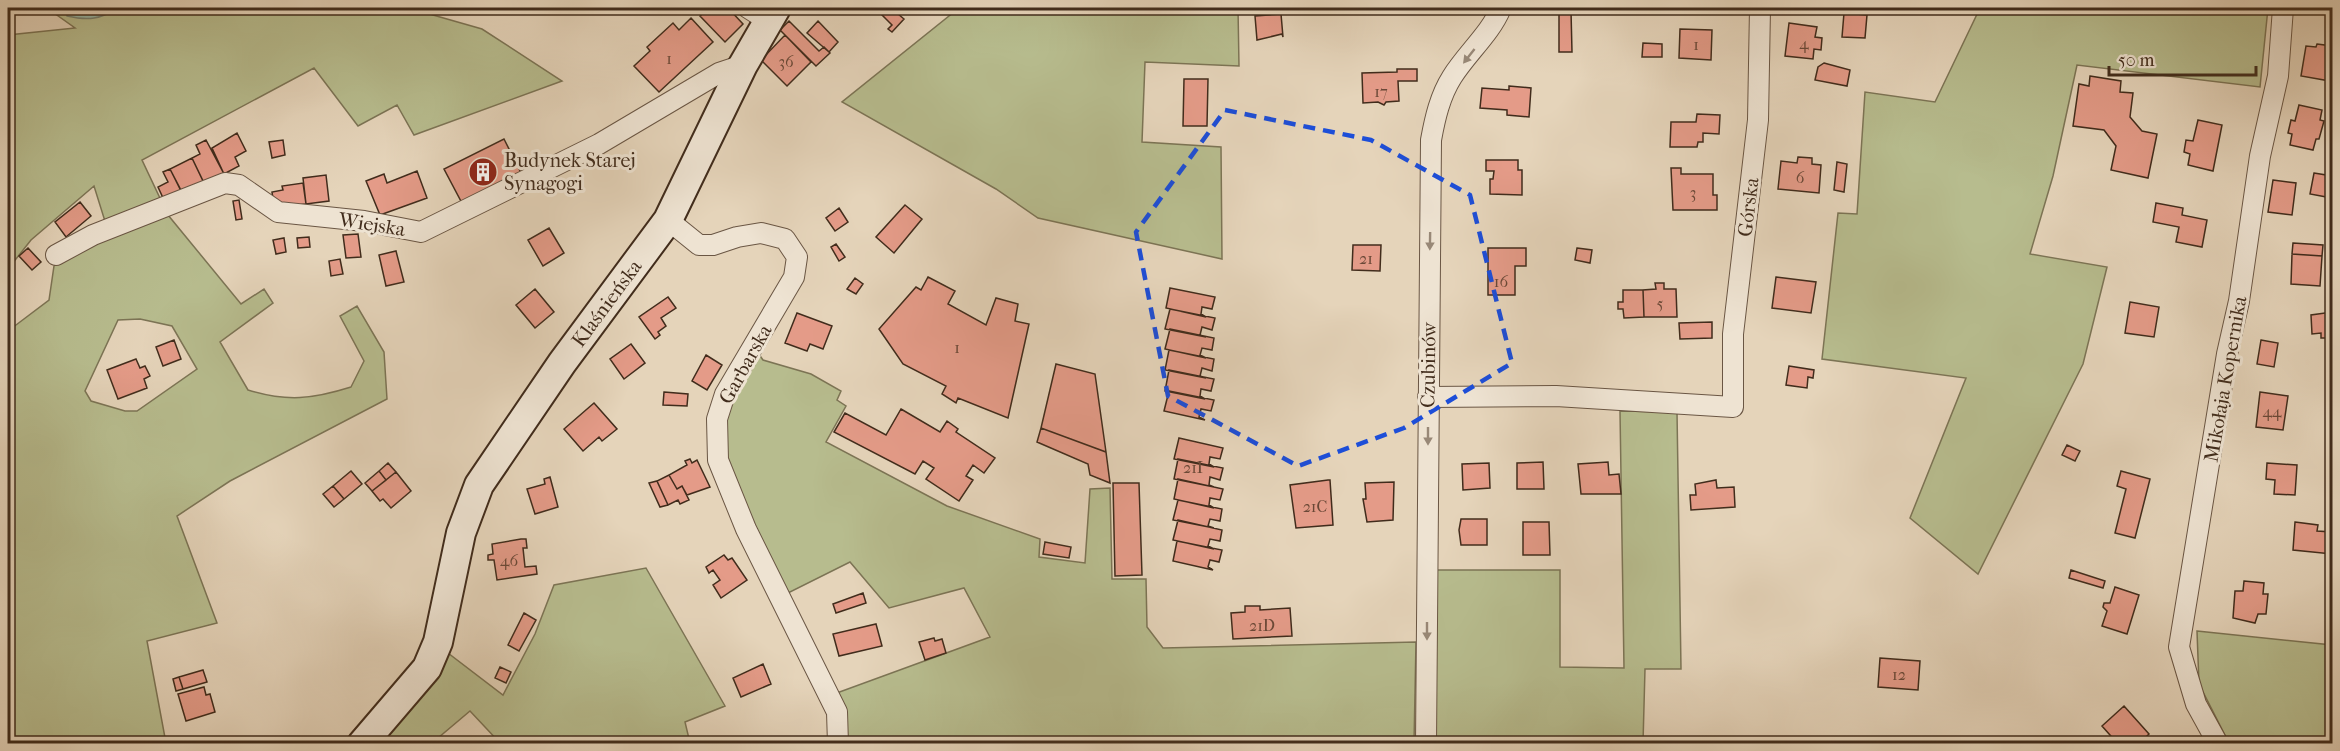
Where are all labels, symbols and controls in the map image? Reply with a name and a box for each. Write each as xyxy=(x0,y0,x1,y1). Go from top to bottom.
house number: 4 xyxy=(1799,34,1809,53)
house number: 1 xyxy=(1693,35,1699,54)
scale bar xyxy=(2109,39,2256,77)
one-way arrow xyxy=(1463,48,1475,63)
house number: 1 xyxy=(666,49,672,68)
text: 50 m xyxy=(2118,50,2155,71)
house number: 36 xyxy=(778,52,794,71)
house number: 17 xyxy=(1374,82,1388,101)
place label: Budynek Starej Synagogi xyxy=(504,149,636,195)
building icon: Budynek Starej Synagogi xyxy=(467,156,499,188)
house number: 6 xyxy=(1796,168,1805,187)
street label: Górska xyxy=(1733,175,1764,238)
house number: 3 xyxy=(1690,183,1696,202)
street label: Wiejska xyxy=(336,208,408,241)
one-way arrow xyxy=(1425,231,1435,250)
house number: 21 xyxy=(1359,249,1373,268)
street label: Klaśnieńska xyxy=(567,255,647,351)
house number: 16 xyxy=(1494,272,1508,291)
house number: 5 xyxy=(1657,294,1664,313)
street label: Mikołaja Kopernika xyxy=(2200,294,2252,464)
street label: Garbarska xyxy=(714,320,777,408)
street label: Czubinów xyxy=(1416,321,1441,408)
house number: 1 xyxy=(954,338,960,357)
house number: 44 xyxy=(2263,402,2282,421)
one-way arrow xyxy=(1423,426,1433,445)
house number: 21I xyxy=(1183,458,1203,477)
house number: 21C xyxy=(1303,497,1327,516)
house number: 46 xyxy=(500,551,518,570)
house number: 21D xyxy=(1249,616,1275,635)
one-way arrow xyxy=(1422,621,1432,640)
house number: 12 xyxy=(1892,665,1906,684)

